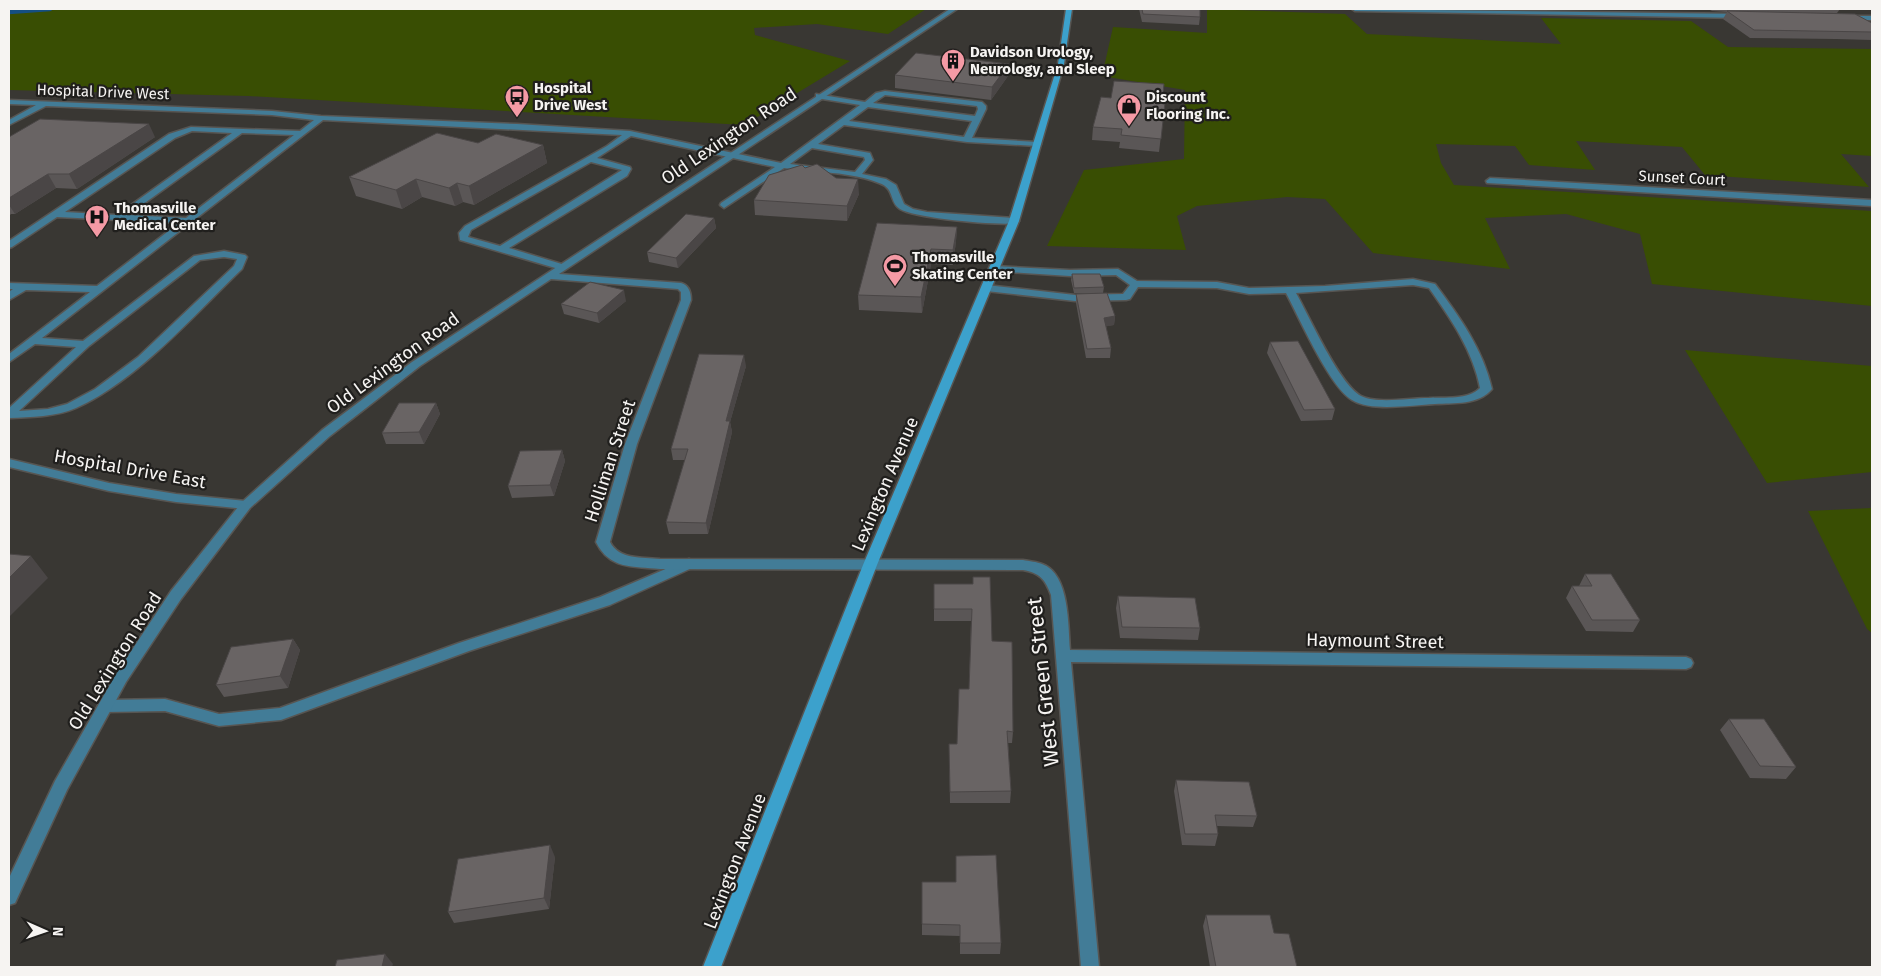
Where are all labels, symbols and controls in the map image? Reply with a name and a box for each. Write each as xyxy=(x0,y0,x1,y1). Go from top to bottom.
place label: Davidson Urology, Neurology, and Sleep xyxy=(970,43,1115,78)
building icon: Davidson Urology, Neurology, and Sleep xyxy=(940,48,966,82)
place label: Hospital Drive West xyxy=(534,79,608,114)
street label: Hospital Drive West xyxy=(36,81,170,103)
street label: Old Lexington Road xyxy=(657,83,801,189)
bus stop icon: Hospital Drive West xyxy=(504,84,530,118)
place label: Discount Flooring Inc. xyxy=(1146,88,1230,123)
shop icon: Discount Flooring Inc. xyxy=(1116,93,1142,127)
street label: Sunset Court xyxy=(1638,167,1727,189)
place label: Thomasville Medical Center xyxy=(114,199,216,234)
hospital icon: Thomasville Medical Center xyxy=(84,204,110,238)
place label: Thomasville Skating Center xyxy=(912,248,1013,283)
sports icon: Thomasville Skating Center xyxy=(882,253,908,287)
street label: Old Lexington Road xyxy=(322,307,464,419)
street label: Holliman Street xyxy=(580,396,640,525)
street label: Lexington Avenue xyxy=(847,414,923,554)
street label: Hospital Drive East xyxy=(52,445,208,493)
street label: Old Lexington Road xyxy=(64,588,166,734)
street label: West Green Street xyxy=(1021,596,1065,768)
street label: Haymount Street xyxy=(1306,629,1445,653)
street label: Lexington Avenue xyxy=(699,790,771,932)
north arrow xyxy=(20,906,70,956)
text: N xyxy=(49,926,66,936)

